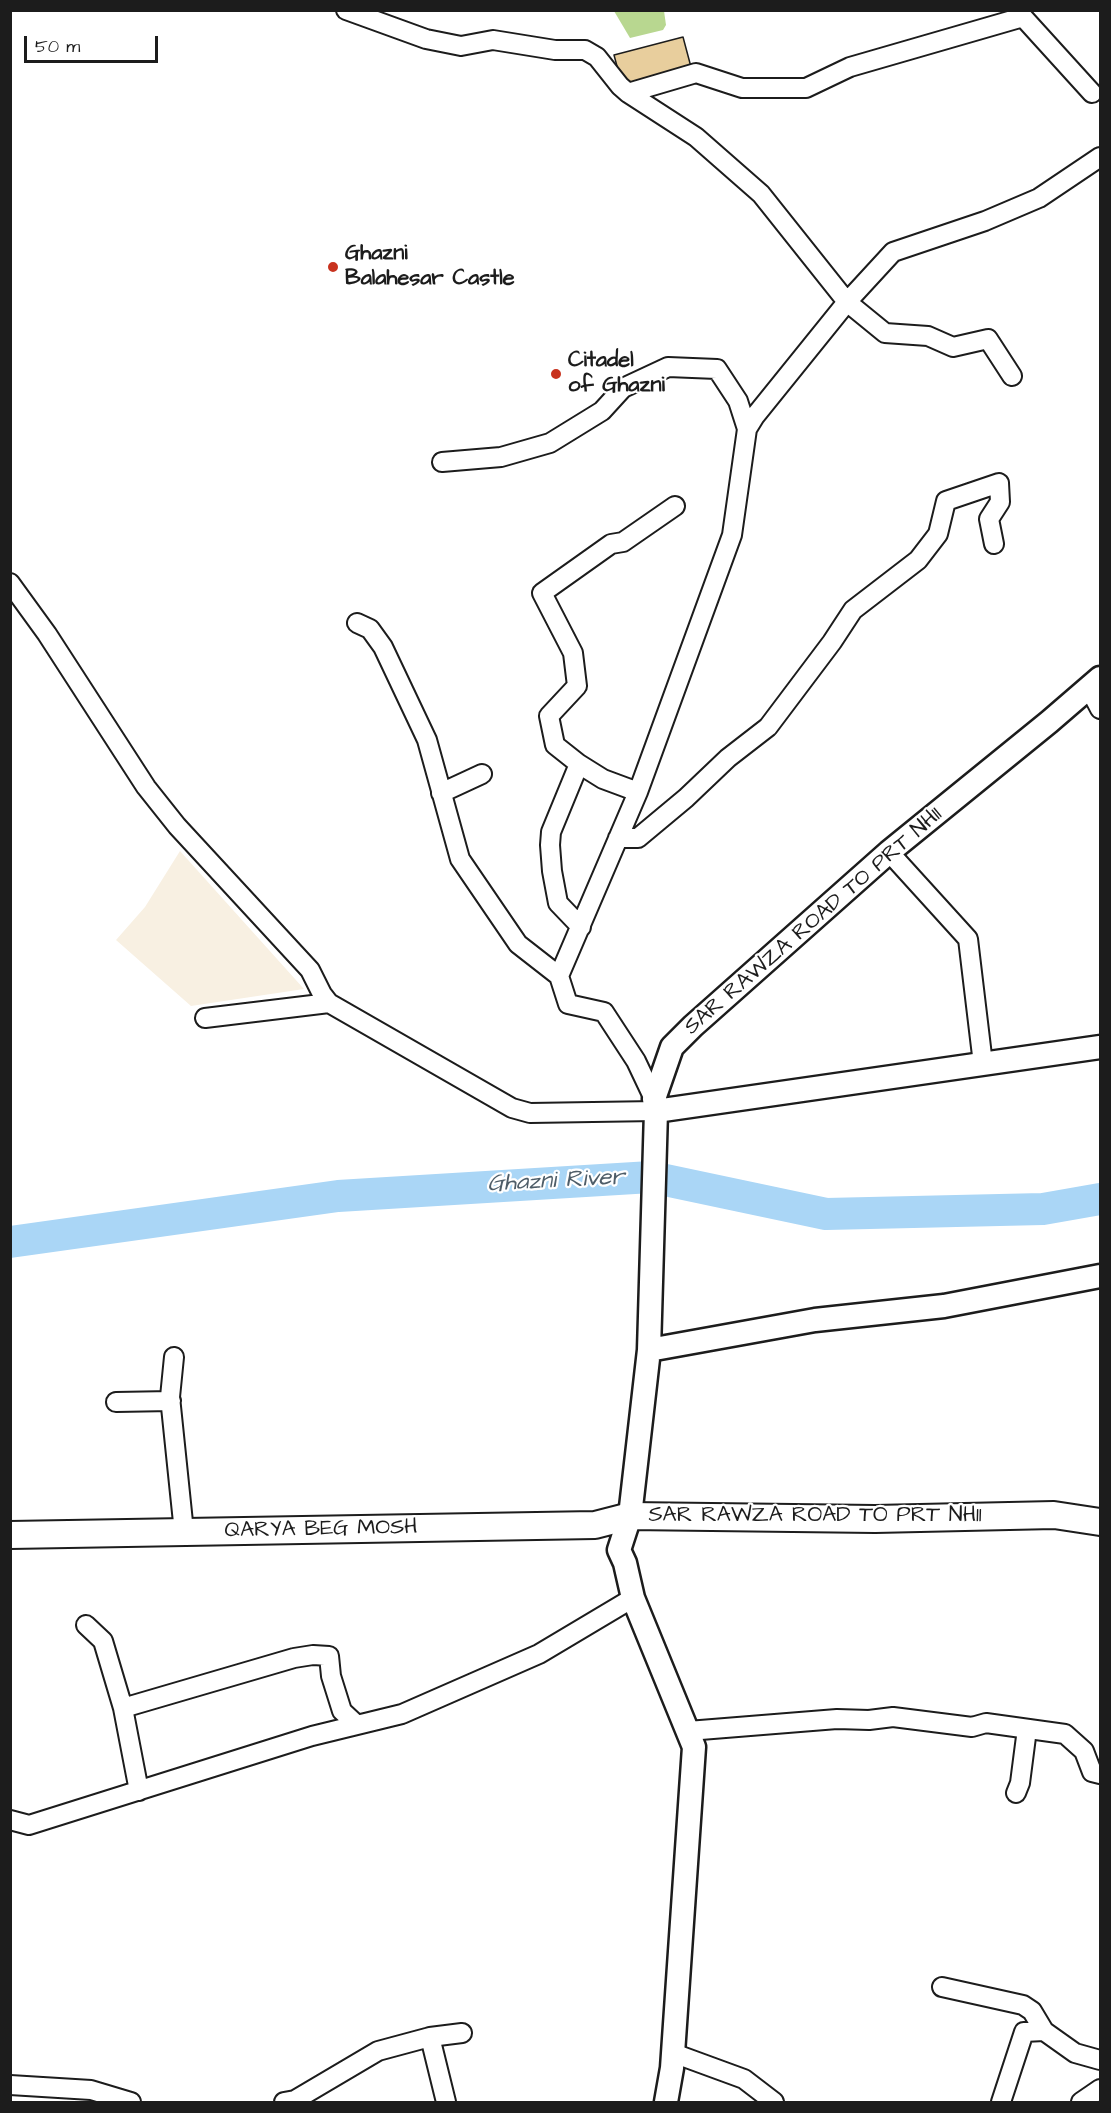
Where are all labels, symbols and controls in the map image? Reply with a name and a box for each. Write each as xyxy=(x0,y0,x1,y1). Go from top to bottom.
scale bar xyxy=(27,24,160,62)
text: 50 m xyxy=(35,34,80,59)
place label: Ghazni Balahesar Castle xyxy=(345,241,515,292)
marker: Ghazni Balahesar Castle xyxy=(326,260,340,274)
place label: Citadel of Ghazni xyxy=(568,348,665,400)
marker: Citadel of Ghazni xyxy=(549,367,563,381)
street label: SAR RAWZA ROAD TO PRT NH11 xyxy=(680,803,948,1041)
water label: Ghazni River xyxy=(487,1164,625,1200)
street label: SAR RAWZA ROAD TO PRT NH11 xyxy=(648,1503,982,1529)
street label: QARYA BEG MOSH xyxy=(224,1515,418,1545)

